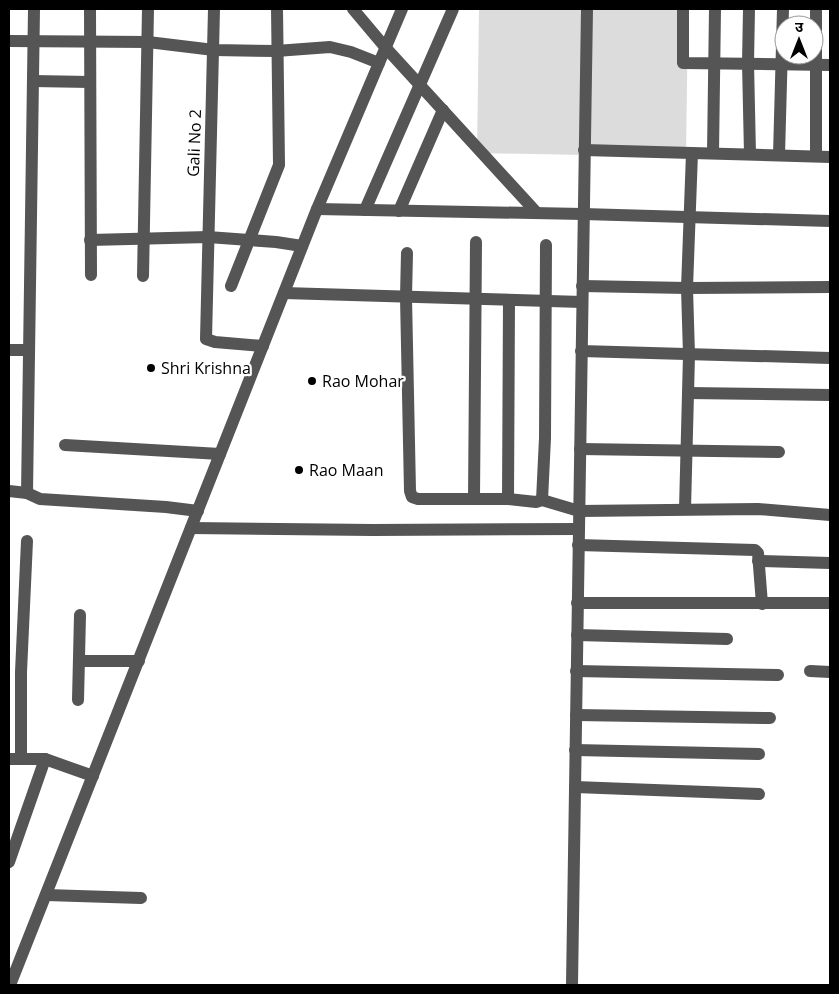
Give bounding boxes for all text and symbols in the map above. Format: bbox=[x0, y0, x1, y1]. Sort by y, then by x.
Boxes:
north arrow bbox=[774, 15, 824, 65]
text: उ bbox=[795, 17, 804, 36]
street label: Gali No 2 bbox=[182, 109, 206, 177]
place label: Shri Krishna bbox=[161, 357, 251, 379]
marker: Shri Krishna bbox=[145, 362, 157, 374]
place label: Rao Mohar bbox=[322, 370, 404, 392]
marker: Rao Mohar bbox=[306, 375, 318, 387]
place label: Rao Maan bbox=[309, 459, 384, 481]
marker: Rao Maan bbox=[293, 464, 305, 476]

